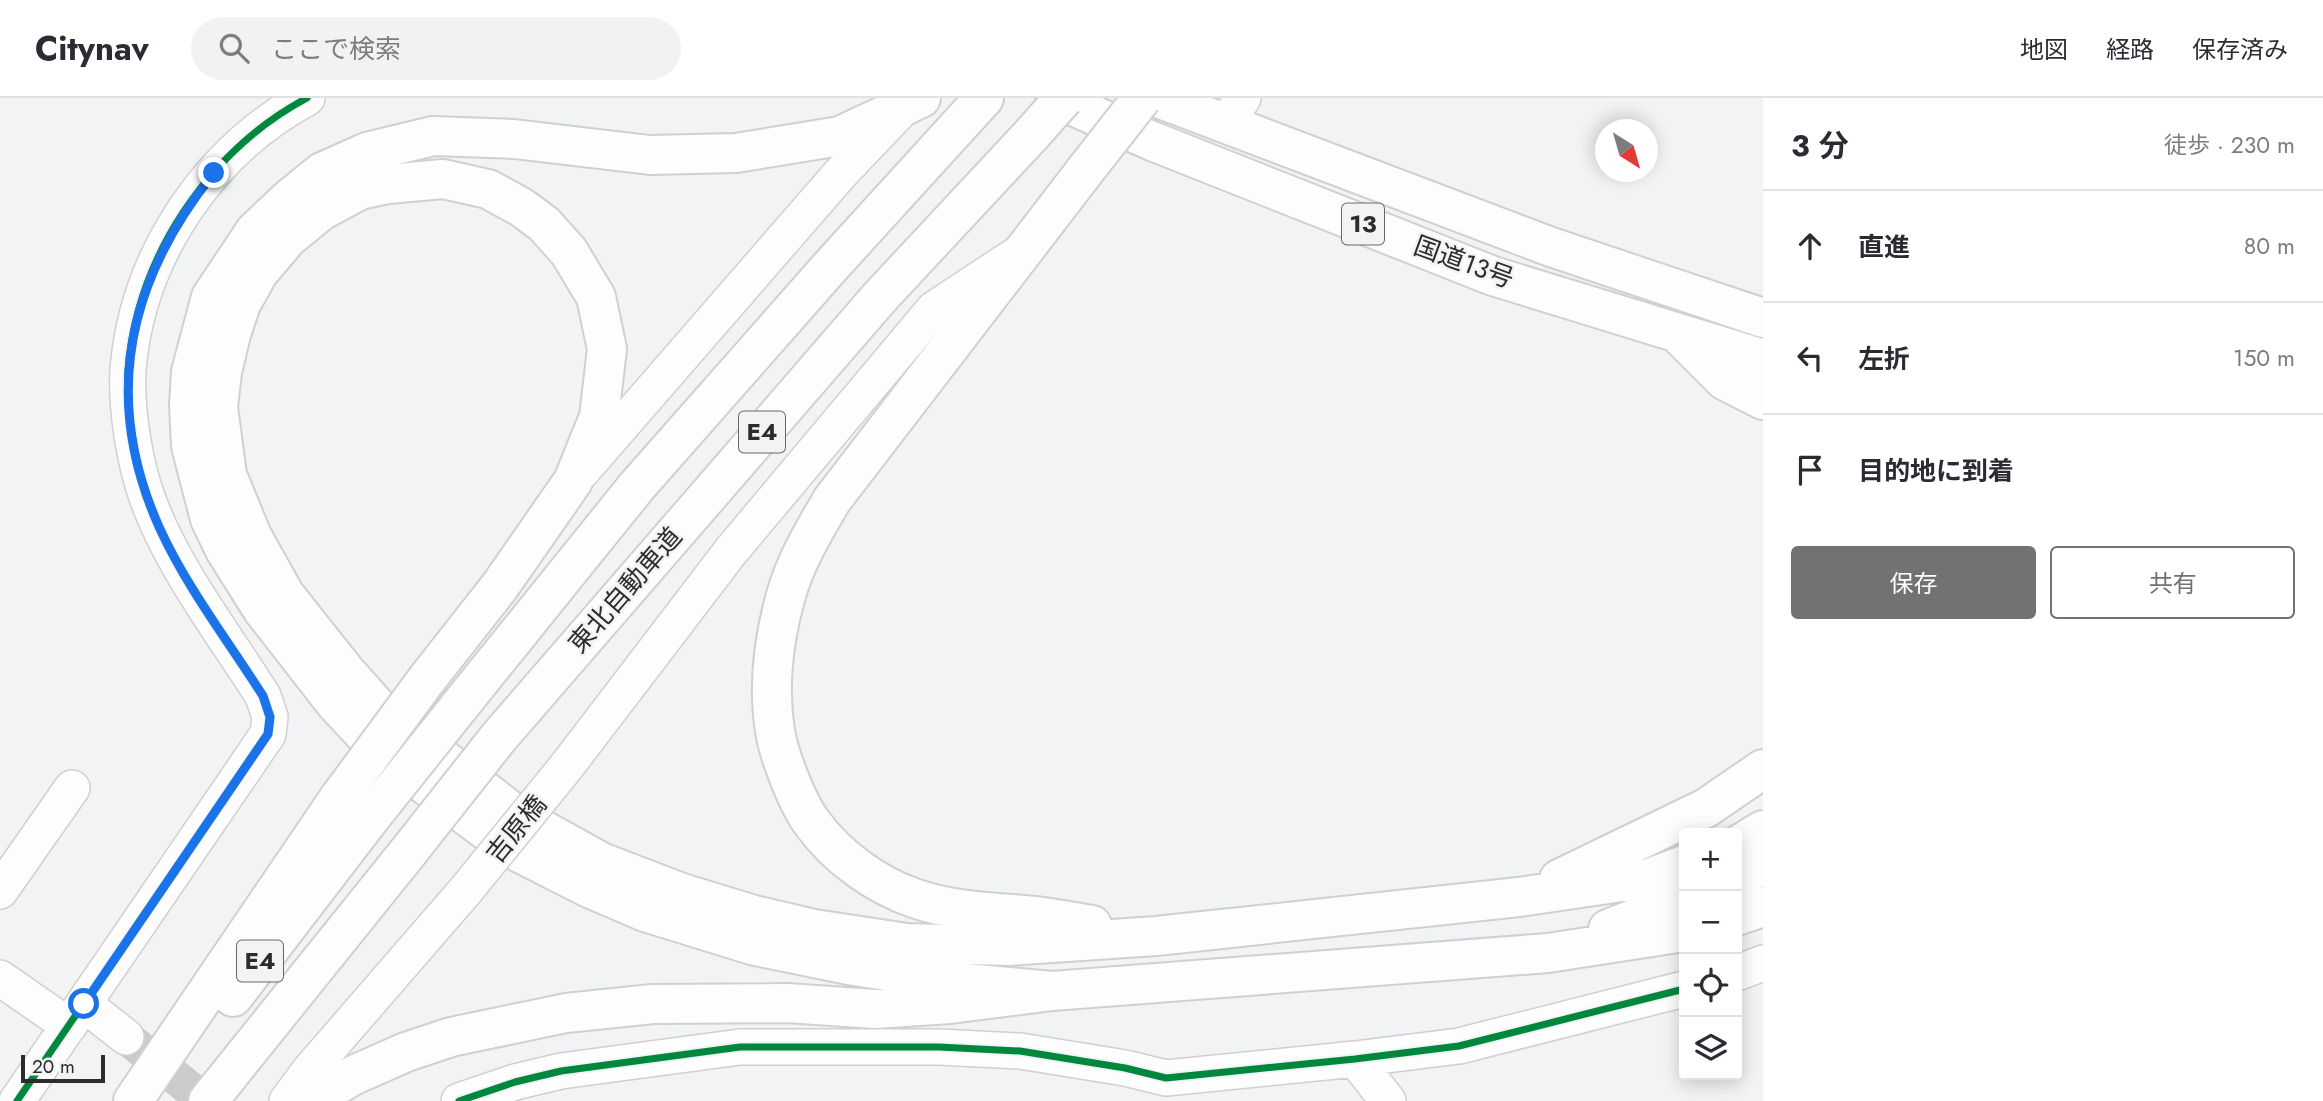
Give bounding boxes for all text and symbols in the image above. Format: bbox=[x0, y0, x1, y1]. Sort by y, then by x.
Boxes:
search box bbox=[191, 17, 681, 80]
text: Citynav bbox=[35, 25, 149, 72]
icon: search bbox=[215, 29, 253, 67]
text: ここで検索 bbox=[271, 30, 401, 68]
text: 地図 bbox=[2020, 32, 2068, 67]
text: 経路 bbox=[2106, 32, 2154, 67]
text: 保存済み bbox=[2192, 32, 2288, 67]
north arrow bbox=[1595, 119, 1658, 182]
text: 3 分 bbox=[1791, 124, 1849, 167]
text: 徒歩 · 230 m bbox=[2164, 128, 2295, 162]
route end bbox=[198, 157, 229, 188]
road number: 13 bbox=[1342, 204, 1384, 244]
street label: 国道13号 bbox=[1409, 226, 1519, 298]
icon: ahead bbox=[1791, 227, 1829, 265]
text: 直進 bbox=[1858, 228, 1910, 266]
text: 80 m bbox=[2244, 229, 2295, 263]
icon: left bbox=[1791, 339, 1829, 377]
text: 左折 bbox=[1858, 340, 1910, 378]
text: 150 m bbox=[2233, 341, 2295, 375]
road number: E4 bbox=[739, 412, 785, 452]
icon: arrive bbox=[1791, 451, 1829, 489]
text: 目的地に到着 bbox=[1858, 452, 2014, 490]
street label: 東北自動車道 bbox=[559, 519, 691, 661]
button: 保存 bbox=[1791, 546, 2036, 619]
button: 共有 bbox=[2050, 546, 2295, 619]
street label: 吉原橋 bbox=[477, 787, 555, 871]
map controls bbox=[1679, 828, 1742, 1080]
button: + bbox=[1679, 828, 1742, 891]
button: − bbox=[1679, 891, 1742, 954]
road number: E4 bbox=[237, 940, 283, 982]
button: locate bbox=[1679, 954, 1742, 1017]
route start bbox=[68, 988, 99, 1019]
button: layers bbox=[1679, 1017, 1742, 1080]
scale bar bbox=[21, 1052, 105, 1084]
text: 20 m bbox=[32, 1053, 75, 1080]

